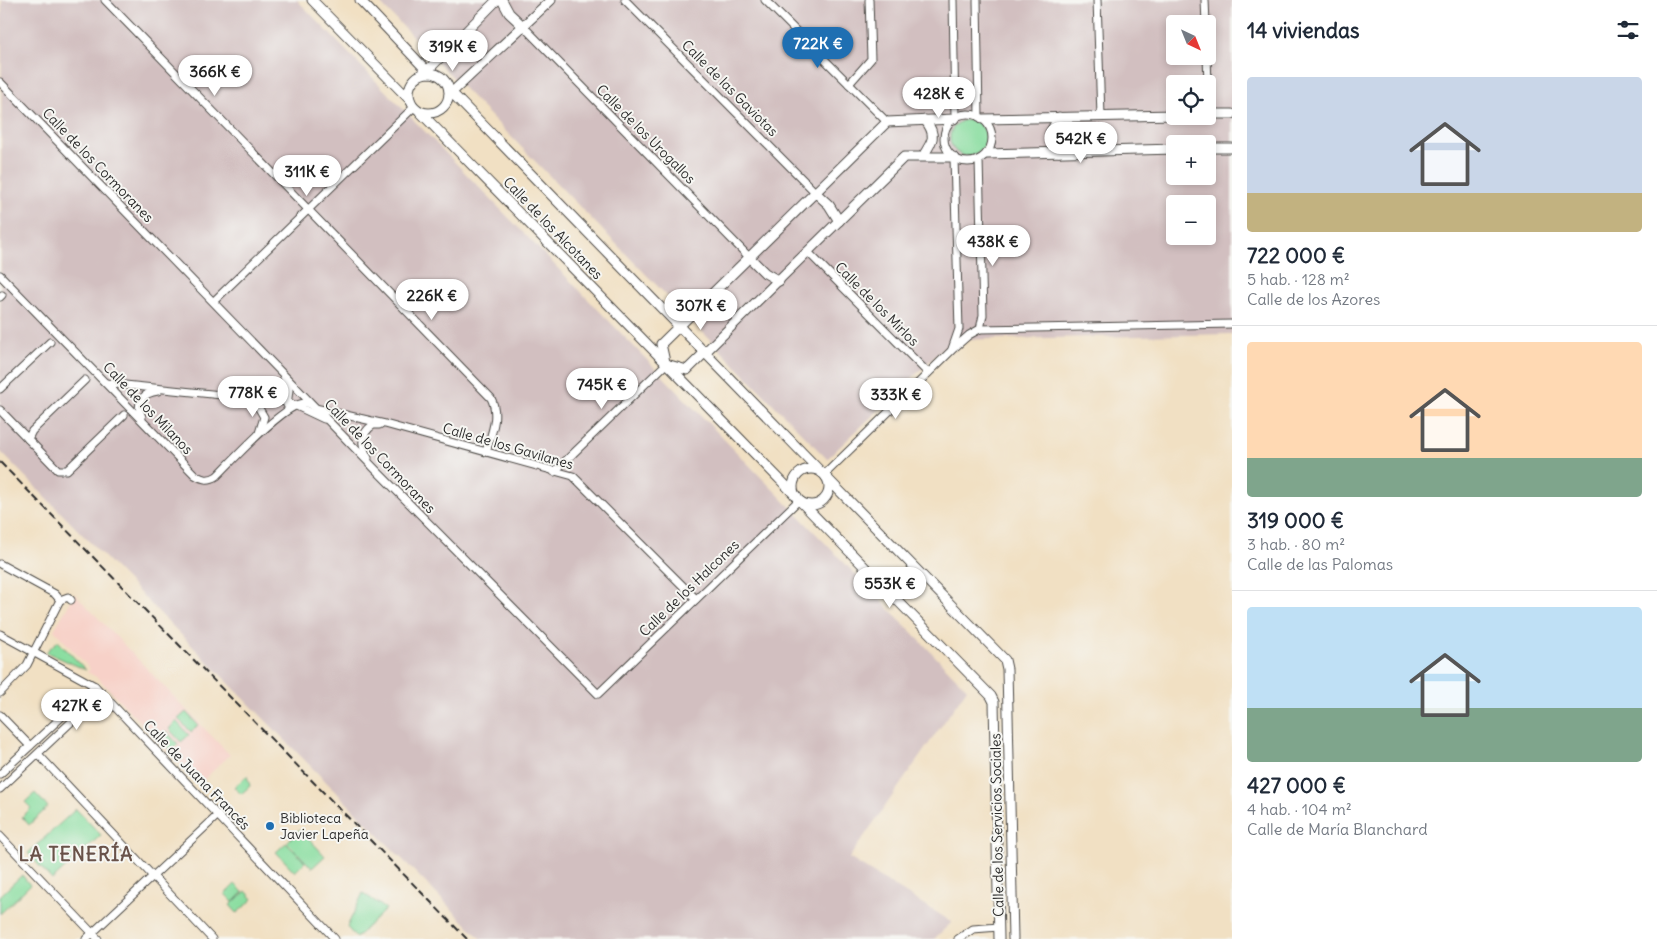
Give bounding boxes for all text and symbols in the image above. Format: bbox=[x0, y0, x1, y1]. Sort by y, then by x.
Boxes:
north arrow bbox=[1166, 15, 1216, 65]
map controls bbox=[1166, 15, 1216, 245]
icon: filters bbox=[1614, 16, 1642, 44]
text: 14 viviendas bbox=[1247, 17, 1360, 44]
pin: 722K € bbox=[777, 27, 859, 69]
pin: 319K € bbox=[412, 30, 494, 72]
text: 722K € bbox=[793, 33, 843, 53]
text: 319K € bbox=[429, 36, 477, 56]
street label: Calle de las Gaviotas bbox=[678, 36, 782, 140]
pin: 366K € bbox=[174, 54, 256, 97]
text: 366K € bbox=[189, 61, 241, 81]
button: locate bbox=[1166, 75, 1216, 125]
pin: 428K € bbox=[898, 76, 980, 119]
street label: Calle de los Urogallos bbox=[593, 81, 699, 187]
text: 428K € bbox=[913, 83, 965, 103]
street label: Calle de los Cormoranes bbox=[39, 104, 157, 226]
icon: home bbox=[1400, 109, 1490, 199]
pin: 542K € bbox=[1040, 121, 1122, 164]
text: 542K € bbox=[1055, 128, 1107, 148]
button: + bbox=[1166, 135, 1216, 185]
pin: 311K € bbox=[266, 154, 348, 197]
text: 311K € bbox=[284, 161, 330, 181]
street label: Calle de los Alcotanes bbox=[499, 173, 607, 283]
button: − bbox=[1166, 195, 1216, 245]
pin: 438K € bbox=[952, 224, 1034, 267]
text: 438K € bbox=[967, 231, 1019, 251]
text: 722 000 € bbox=[1247, 242, 1345, 269]
street label: Calle de los Mirlos bbox=[831, 258, 923, 350]
text: 5 hab. · 128 m² bbox=[1247, 269, 1350, 289]
pin: 226K € bbox=[391, 278, 473, 321]
text: 226K € bbox=[407, 285, 457, 305]
pin: 307K € bbox=[660, 288, 742, 331]
text: Calle de los Azores bbox=[1247, 289, 1380, 309]
text: 307K € bbox=[675, 295, 727, 315]
street label: Calle de los Milanos bbox=[99, 358, 197, 458]
pin: 745K € bbox=[561, 368, 643, 410]
text: 745K € bbox=[577, 374, 627, 394]
icon: home bbox=[1400, 375, 1490, 465]
pin: 778K € bbox=[212, 376, 294, 418]
pin: 333K € bbox=[855, 378, 937, 420]
text: 778K € bbox=[229, 382, 277, 402]
text: 333K € bbox=[870, 384, 922, 404]
street label: Calle de los Cormoranes bbox=[321, 395, 439, 517]
street label: Calle de los Gavilanes bbox=[441, 419, 575, 473]
text: 319 000 € bbox=[1247, 507, 1344, 534]
text: 3 hab. · 80 m² bbox=[1247, 534, 1345, 554]
street label: Calle de los Halcones bbox=[635, 536, 743, 640]
text: Calle de las Palomas bbox=[1247, 554, 1393, 574]
pin: 553K € bbox=[849, 566, 931, 609]
text: 553K € bbox=[864, 573, 916, 593]
icon: home bbox=[1400, 640, 1490, 730]
pin: 427K € bbox=[36, 688, 118, 731]
text: 427K € bbox=[52, 695, 102, 715]
street label: Calle de Juana Francés bbox=[140, 716, 254, 834]
street label: Calle de los Servicios Sociales bbox=[986, 733, 1008, 917]
text: 427 000 € bbox=[1247, 772, 1346, 799]
text: 4 hab. · 104 m² bbox=[1247, 799, 1352, 819]
place label: Biblioteca Javier Lapeña bbox=[280, 809, 369, 843]
text: Calle de María Blanchard bbox=[1247, 819, 1428, 839]
marker: Biblioteca Javier Lapeña bbox=[264, 820, 276, 832]
district label: LA TENERÍA bbox=[18, 841, 134, 866]

